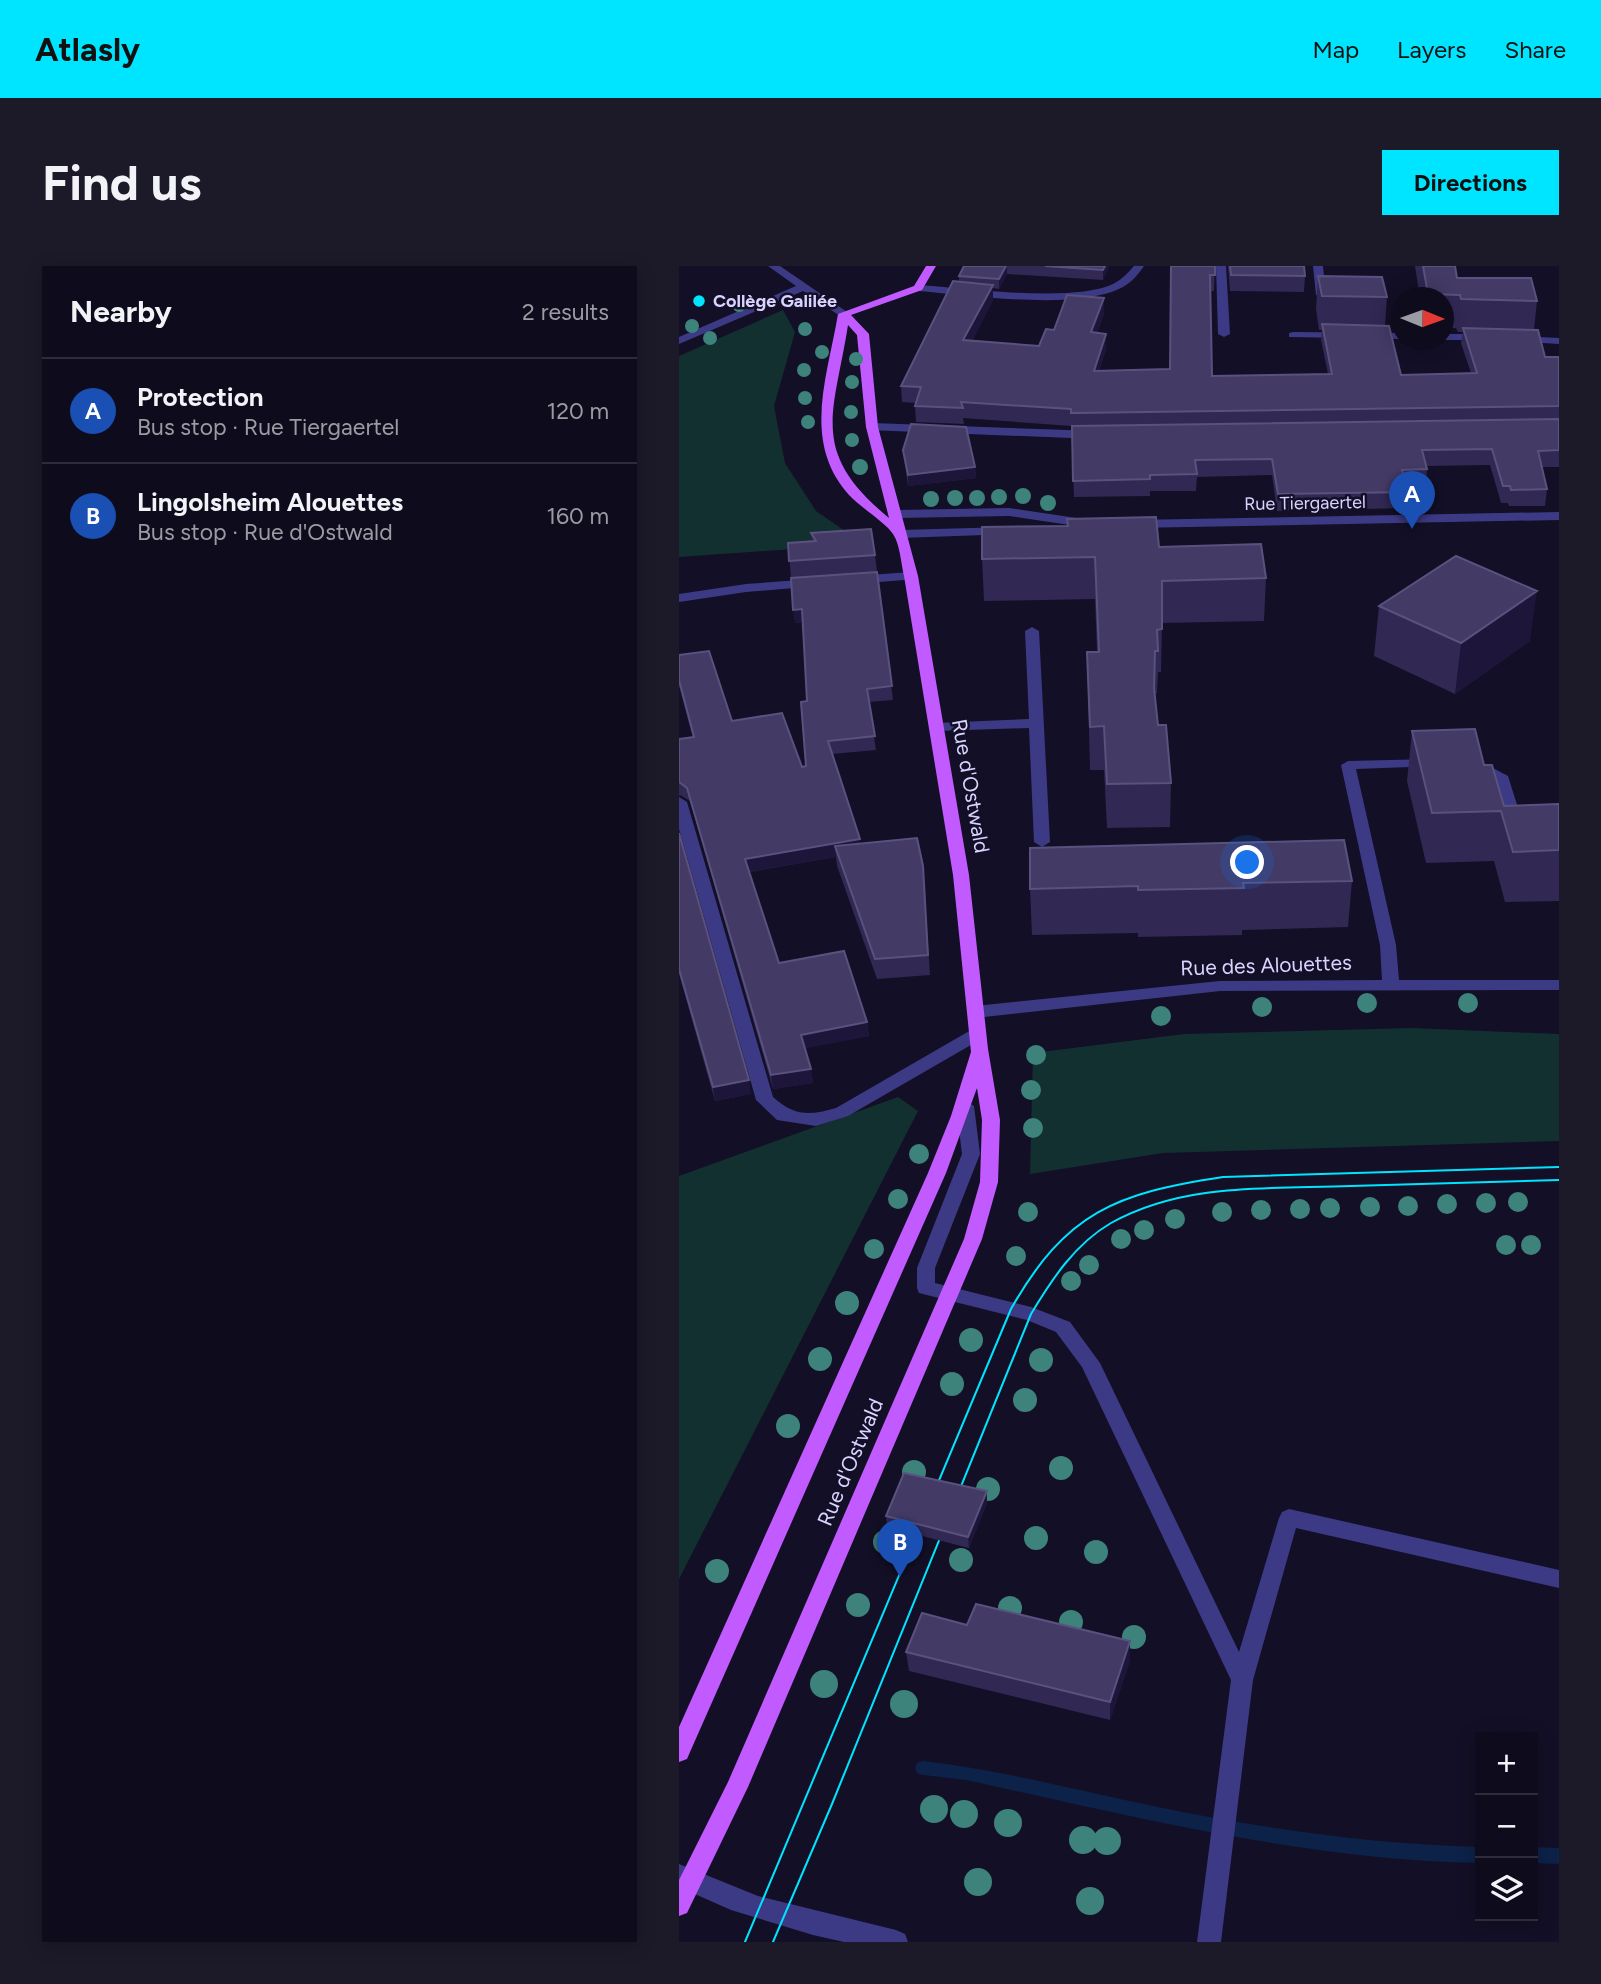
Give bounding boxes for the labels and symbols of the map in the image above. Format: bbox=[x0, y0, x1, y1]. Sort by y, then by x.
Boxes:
north arrow bbox=[1391, 287, 1454, 350]
place label: Collège Galilée bbox=[713, 290, 837, 312]
marker: Collège Galilée bbox=[691, 293, 707, 309]
pin: A bbox=[1389, 471, 1435, 529]
street label: Rue Tiergaertel bbox=[1244, 491, 1366, 515]
street label: Rue d'Ostwald bbox=[947, 717, 995, 855]
your location bbox=[1230, 845, 1264, 879]
street label: Rue des Alouettes bbox=[1180, 950, 1352, 980]
street label: Rue d'Ostwald bbox=[812, 1395, 888, 1529]
pin: B bbox=[877, 1519, 923, 1577]

